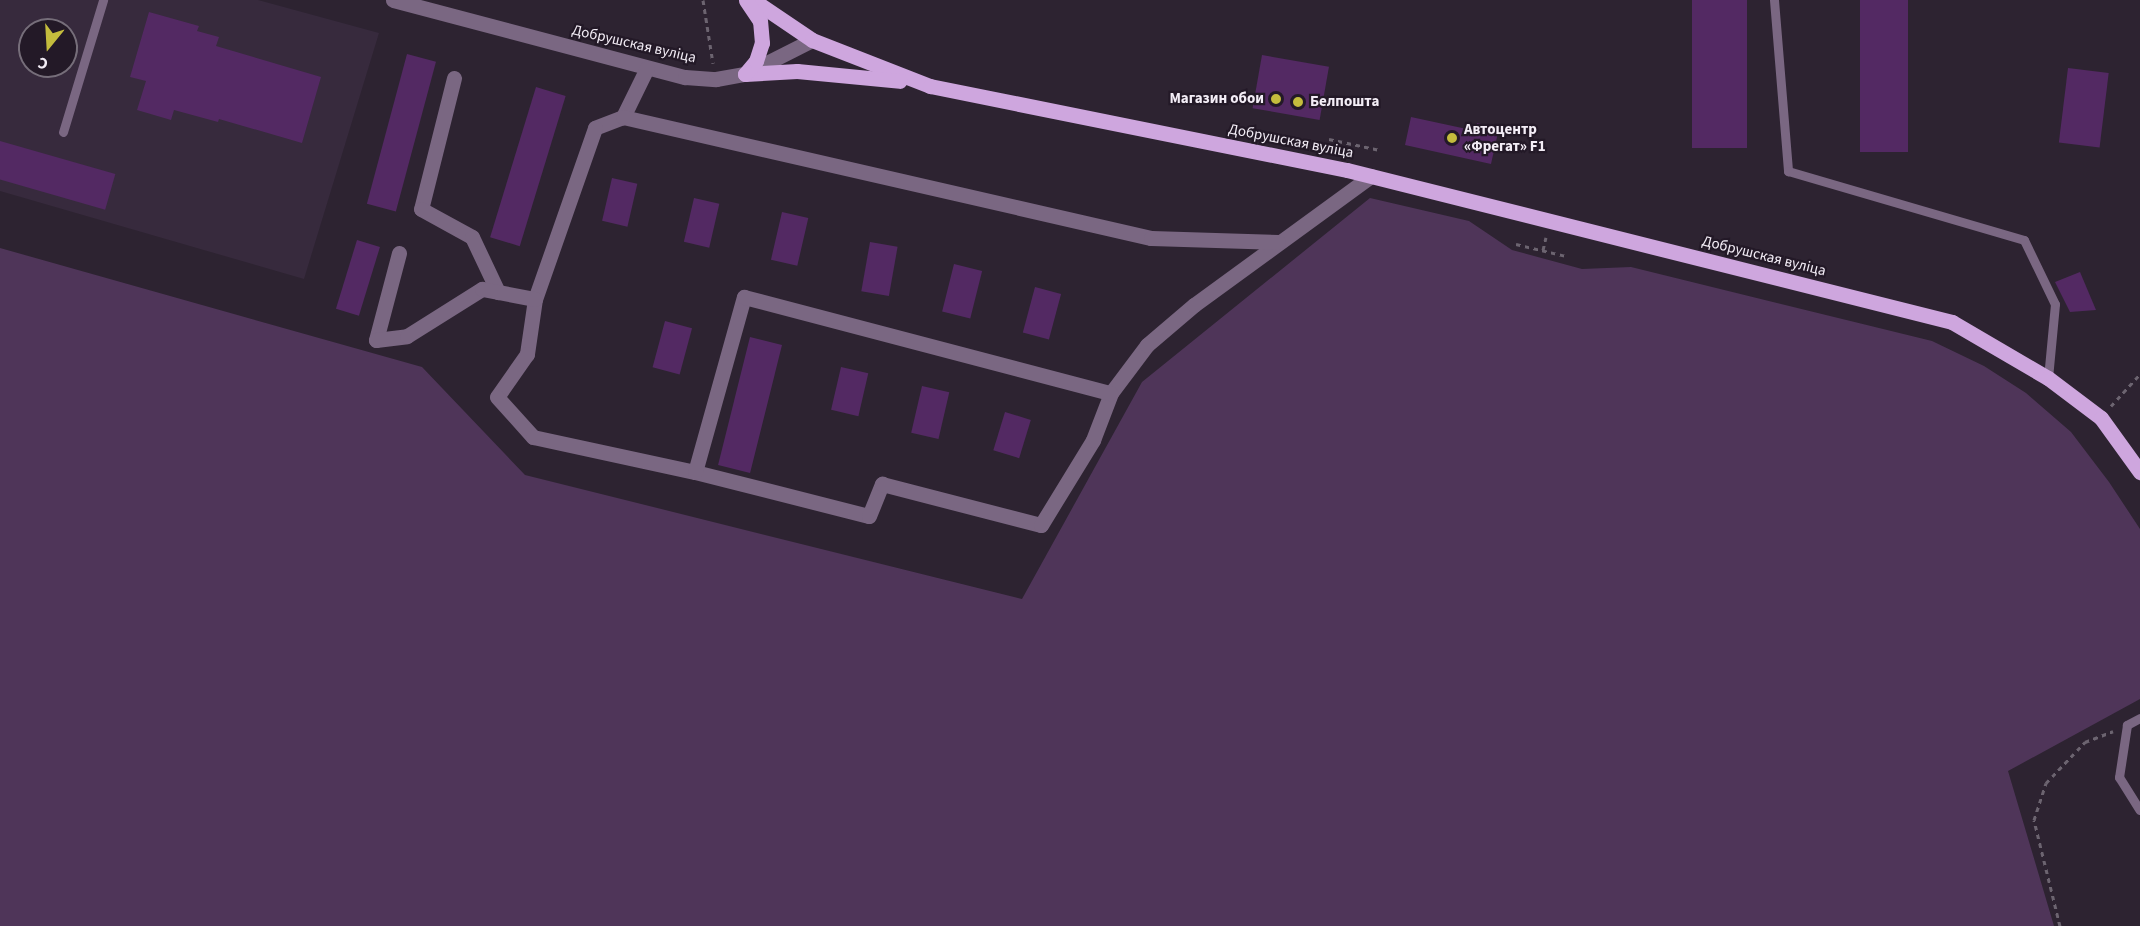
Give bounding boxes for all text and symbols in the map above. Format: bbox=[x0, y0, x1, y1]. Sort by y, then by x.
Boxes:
north arrow bbox=[18, 18, 78, 78]
street label: Добрушская вуліца bbox=[570, 21, 698, 67]
text: С bbox=[35, 51, 51, 75]
place label: Магазин обои bbox=[1169, 90, 1264, 108]
marker: Магазин обои bbox=[1269, 92, 1283, 106]
place label: Белпошта bbox=[1310, 93, 1379, 111]
marker: Белпошта bbox=[1291, 95, 1305, 109]
street label: Добрушская вуліца bbox=[1227, 120, 1355, 162]
place label: Автоцентр «Фрегат» F1 bbox=[1464, 120, 1546, 155]
marker: Автоцентр «Фрегат» F1 bbox=[1445, 131, 1459, 145]
street label: Добрушская вуліца bbox=[1700, 232, 1828, 280]

